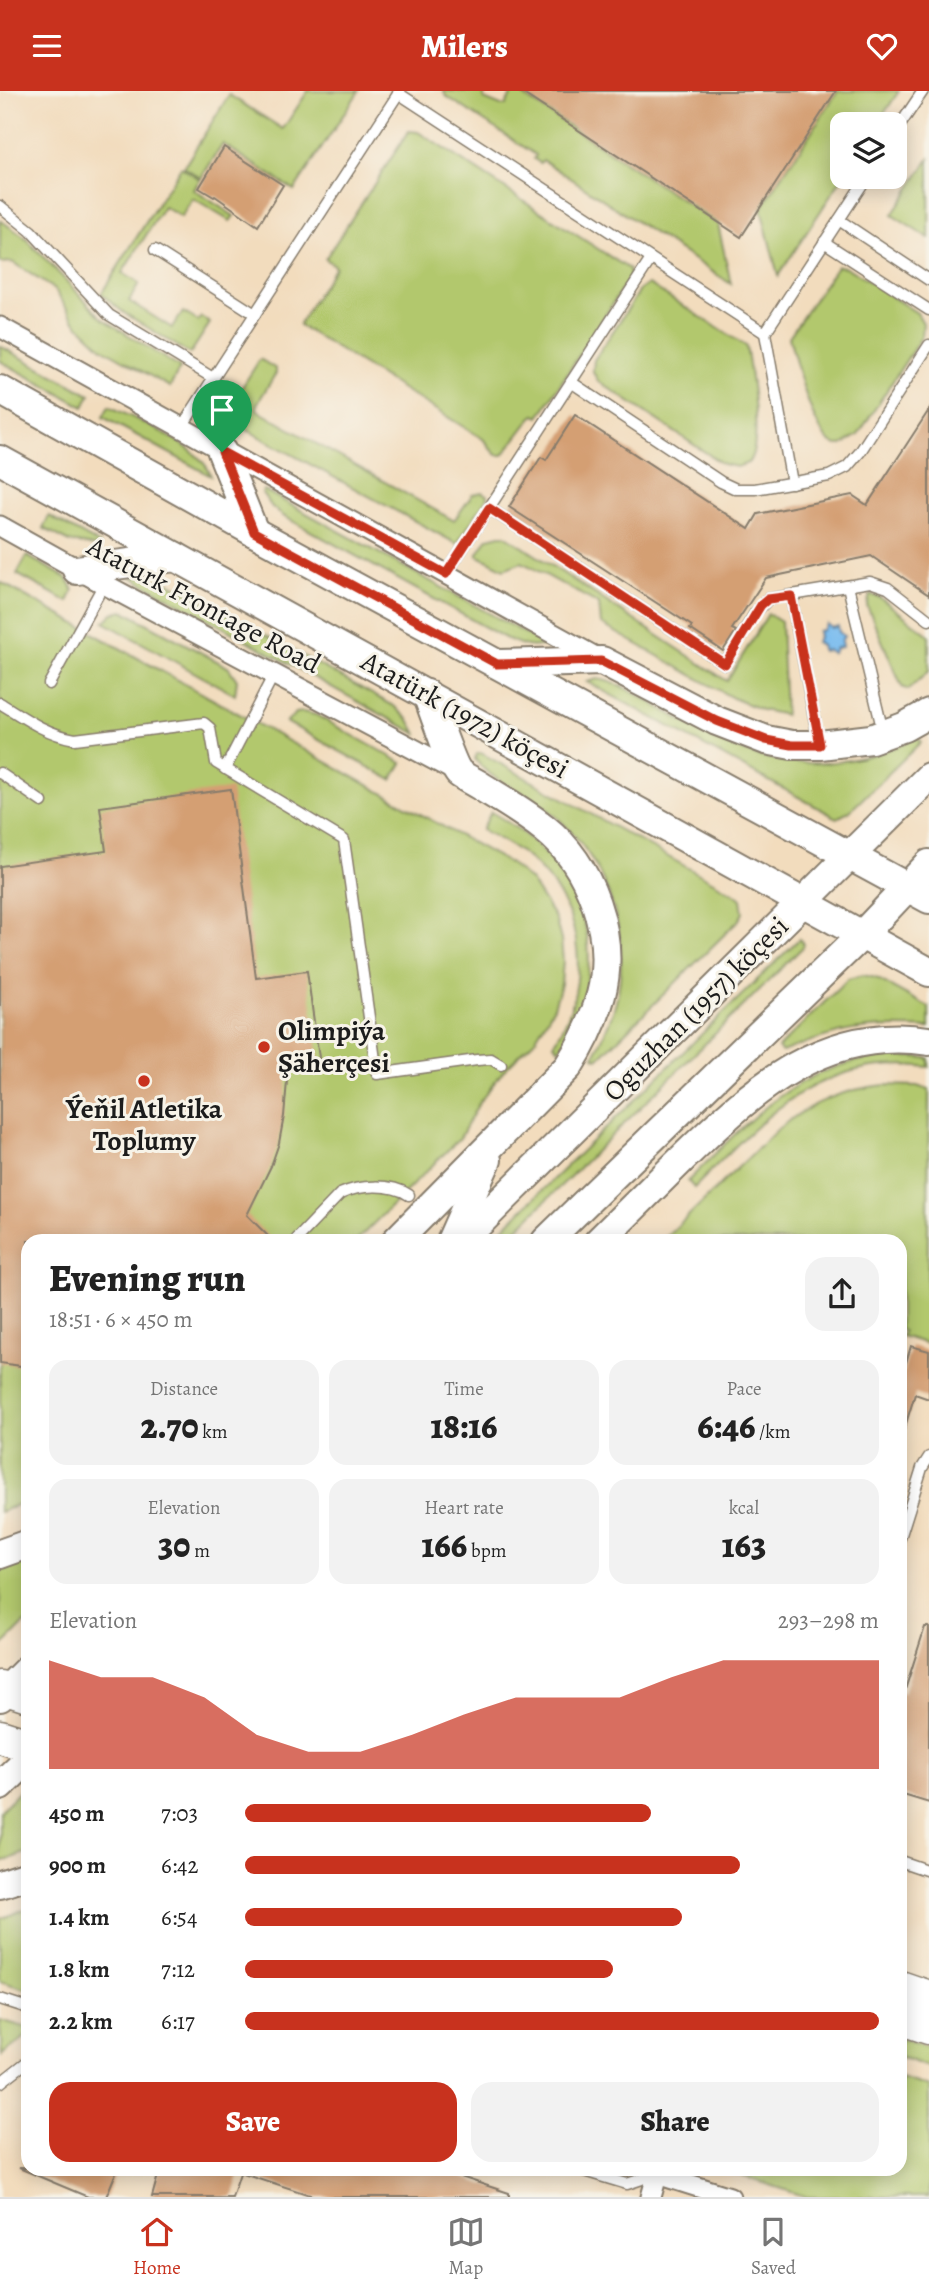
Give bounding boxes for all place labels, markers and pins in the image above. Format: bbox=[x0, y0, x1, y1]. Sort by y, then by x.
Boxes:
pin bbox=[192, 380, 252, 452]
place label: Olimpiýa Şäherçesi bbox=[278, 1012, 390, 1082]
marker: Olimpiýa Şäherçesi bbox=[256, 1039, 272, 1055]
marker: Ýeňil Atletika Toplumy bbox=[136, 1073, 152, 1089]
place label: Ýeňil Atletika Toplumy bbox=[65, 1090, 223, 1160]

